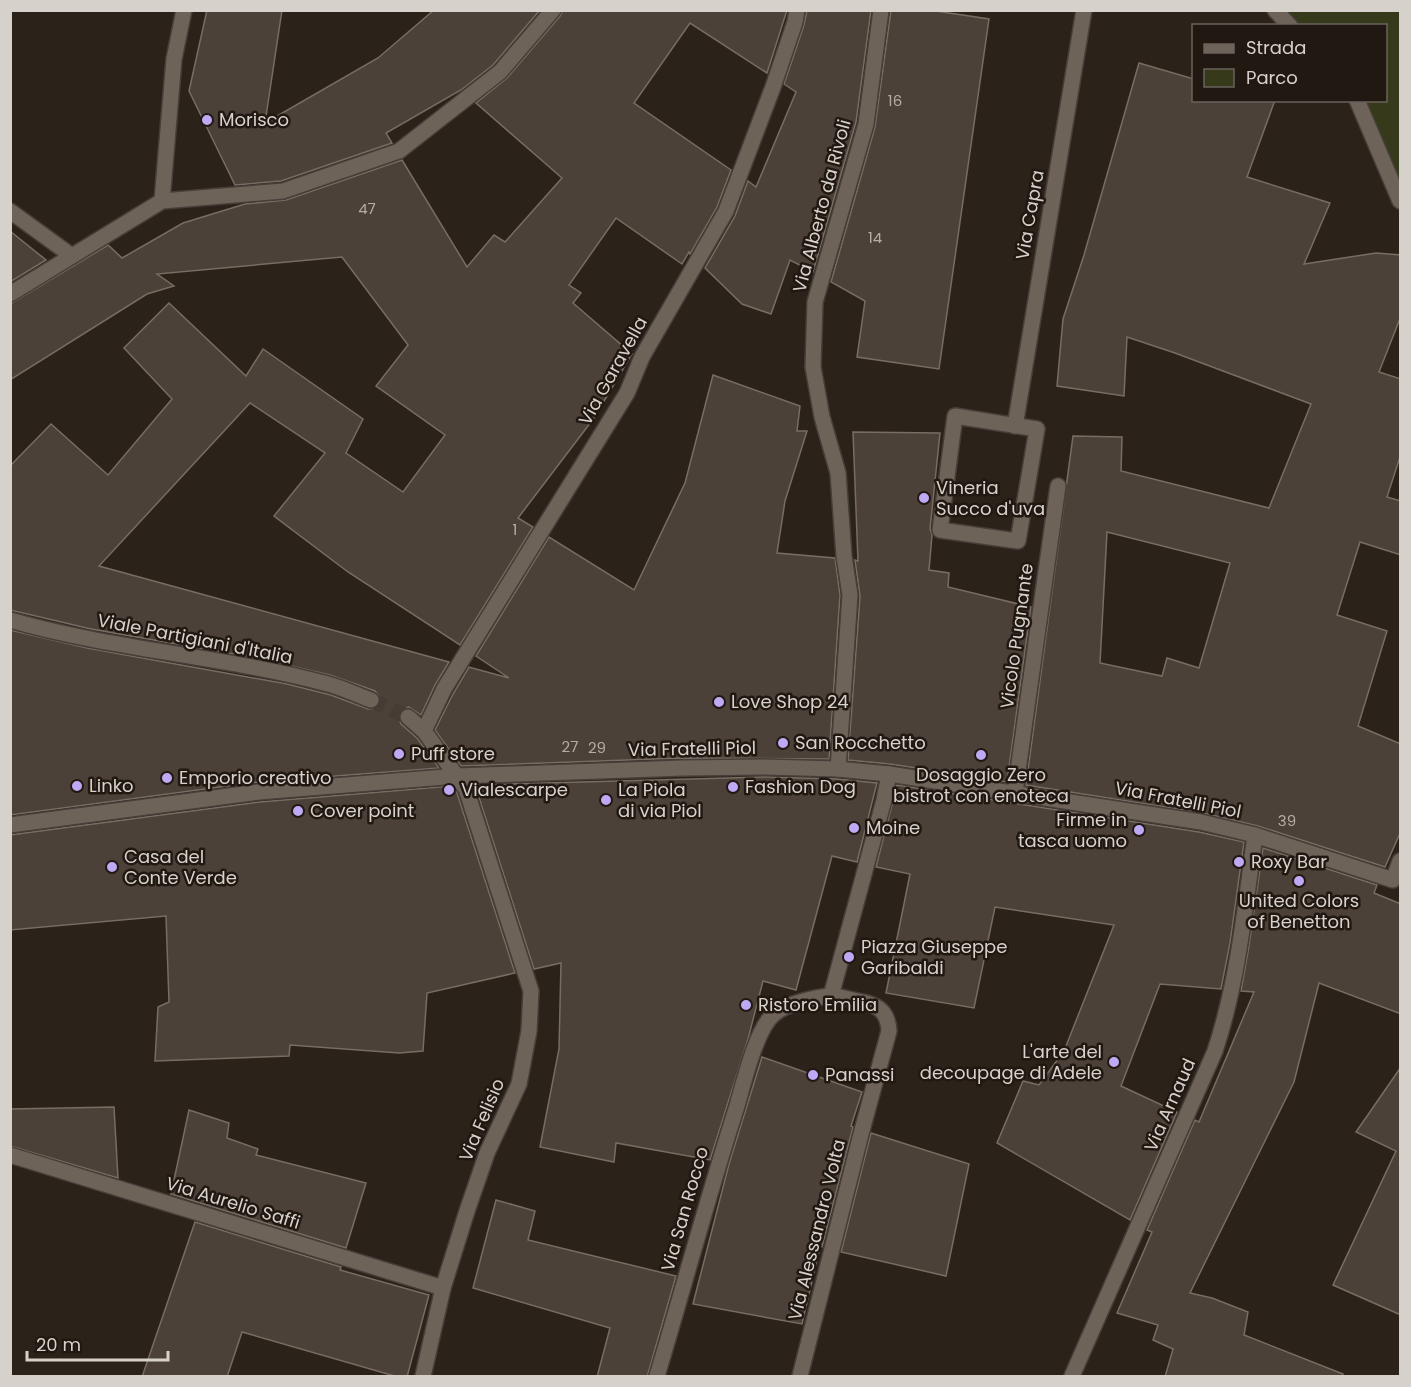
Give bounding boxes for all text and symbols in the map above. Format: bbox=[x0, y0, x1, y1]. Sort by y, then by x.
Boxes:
legend bbox=[1192, 24, 1387, 102]
text: Strada bbox=[1246, 35, 1306, 60]
text: Parco bbox=[1246, 65, 1298, 90]
house number: 16 bbox=[888, 90, 902, 111]
place label: Morisco bbox=[219, 107, 289, 132]
marker: Morisco bbox=[200, 113, 214, 127]
street label: Via Alberto da Rivoli bbox=[786, 117, 857, 295]
street label: Via Capra bbox=[1009, 168, 1050, 262]
house number: 47 bbox=[358, 198, 376, 219]
house number: 14 bbox=[868, 227, 882, 248]
street label: Via Garavella bbox=[572, 312, 653, 430]
place label: Vineria Succo d'uva bbox=[936, 475, 1045, 521]
marker: Vineria Succo d'uva bbox=[917, 491, 931, 505]
house number: 1 bbox=[513, 519, 517, 540]
street label: Vicolo Pugnante bbox=[994, 561, 1039, 710]
street label: Viale Partigiani d'Italia bbox=[95, 607, 295, 670]
place label: Love Shop 24 bbox=[731, 689, 849, 714]
marker: Love Shop 24 bbox=[712, 695, 726, 709]
place label: San Rocchetto bbox=[795, 730, 926, 755]
street label: Via Fratelli Piol bbox=[628, 735, 756, 762]
house number: 27 bbox=[562, 736, 578, 757]
marker: San Rocchetto bbox=[776, 736, 790, 750]
house number: 29 bbox=[588, 737, 606, 758]
place label: Puff store bbox=[411, 741, 495, 766]
marker: Puff store bbox=[392, 747, 406, 761]
marker: Dosaggio Zero bistrot con enoteca bbox=[974, 748, 988, 762]
place label: Dosaggio Zero bistrot con enoteca bbox=[893, 762, 1069, 808]
place label: Emporio creativo bbox=[179, 765, 332, 790]
marker: Emporio creativo bbox=[160, 771, 174, 785]
place label: Linko bbox=[89, 773, 134, 798]
place label: Fashion Dog bbox=[745, 774, 856, 799]
street label: Via Fratelli Piol bbox=[1113, 775, 1243, 824]
place label: Vialescarpe bbox=[461, 777, 568, 802]
place label: La Piola di via Piol bbox=[618, 777, 702, 823]
marker: Linko bbox=[70, 779, 84, 793]
marker: Fashion Dog bbox=[726, 780, 740, 794]
marker: Vialescarpe bbox=[442, 783, 456, 797]
marker: La Piola di via Piol bbox=[599, 793, 613, 807]
place label: Cover point bbox=[310, 798, 414, 823]
marker: Cover point bbox=[291, 804, 305, 818]
place label: Firme in tasca uomo bbox=[1018, 807, 1127, 853]
house number: 39 bbox=[1278, 810, 1296, 831]
place label: Moine bbox=[866, 815, 920, 840]
marker: Moine bbox=[847, 821, 861, 835]
marker: Firme in tasca uomo bbox=[1132, 823, 1146, 837]
place label: Casa del Conte Verde bbox=[124, 844, 237, 890]
place label: Roxy Bar bbox=[1251, 849, 1327, 874]
marker: Roxy Bar bbox=[1232, 855, 1246, 869]
marker: Casa del Conte Verde bbox=[105, 860, 119, 874]
marker: United Colors of Benetton bbox=[1292, 874, 1306, 888]
place label: United Colors of Benetton bbox=[1239, 888, 1359, 934]
place label: Piazza Giuseppe Garibaldi bbox=[861, 934, 1007, 980]
marker: Piazza Giuseppe Garibaldi bbox=[842, 950, 856, 964]
place label: Ristoro Emilia bbox=[758, 992, 877, 1017]
marker: Ristoro Emilia bbox=[739, 998, 753, 1012]
place label: L'arte del decoupage di Adele bbox=[920, 1039, 1102, 1085]
street label: Via Arnaud bbox=[1138, 1054, 1201, 1155]
marker: L'arte del decoupage di Adele bbox=[1107, 1055, 1121, 1069]
place label: Panassi bbox=[825, 1062, 895, 1087]
marker: Panassi bbox=[806, 1068, 820, 1082]
street label: Via Felisio bbox=[453, 1074, 510, 1165]
street label: Via Alessandro Volta bbox=[782, 1137, 851, 1323]
street label: Via San Rocco bbox=[655, 1144, 714, 1274]
street label: Via Aurelio Saffi bbox=[163, 1170, 303, 1235]
scale bar bbox=[27, 1324, 168, 1362]
text: 20 m bbox=[36, 1332, 81, 1357]

